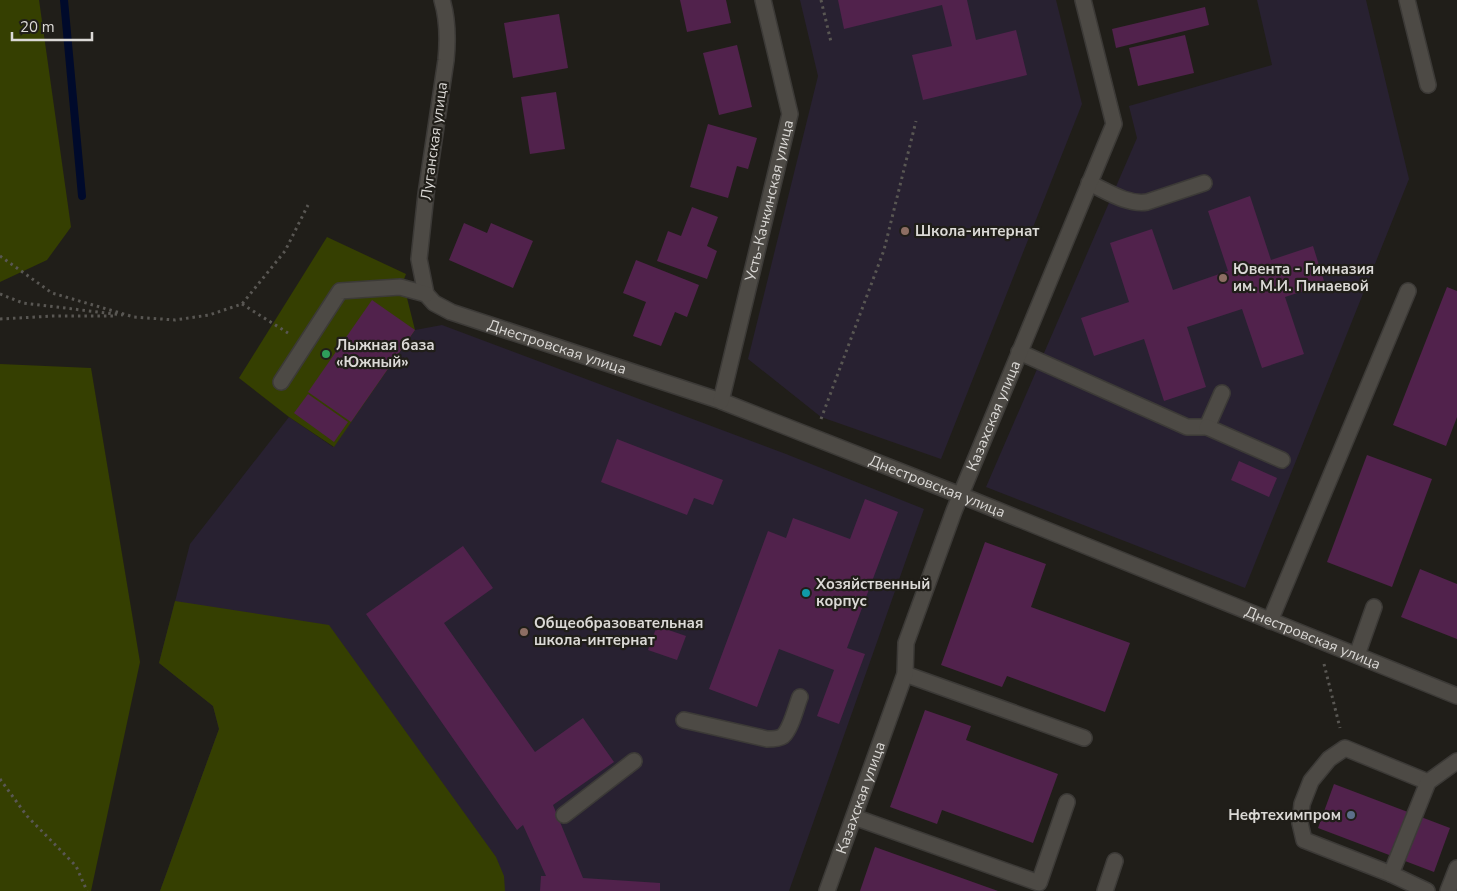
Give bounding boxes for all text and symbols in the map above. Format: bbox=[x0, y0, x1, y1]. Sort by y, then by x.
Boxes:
scale bar bbox=[12, 10, 92, 42]
text: 20 m bbox=[20, 17, 55, 37]
street label: Луганская улица bbox=[416, 81, 452, 201]
street label: Усть-Качкинская улица bbox=[740, 118, 798, 284]
place label: Школа-интернат bbox=[915, 221, 1039, 241]
marker: Школа-интернат bbox=[899, 225, 911, 237]
place label: Ювента - Гимназия им. М.И. Пинаевой bbox=[1233, 259, 1374, 296]
marker: Ювента - Гимназия им. М.И. Пинаевой bbox=[1217, 272, 1229, 284]
street label: Днестровская улица bbox=[485, 315, 629, 379]
place label: Лыжная база «Южный» bbox=[336, 335, 435, 372]
marker: Лыжная база «Южный» bbox=[320, 348, 332, 360]
street label: Казахская улица bbox=[962, 357, 1025, 474]
street label: Днестровская улица bbox=[866, 450, 1008, 522]
place label: Хозяйственный корпус bbox=[815, 574, 930, 611]
marker: Хозяйственный корпус bbox=[800, 587, 812, 599]
street label: Днестровская улица bbox=[1242, 601, 1384, 674]
place label: Общеобразовательная школа-интернат bbox=[534, 613, 703, 650]
marker: Общеобразовательная школа-интернат bbox=[518, 626, 530, 638]
street label: Казахская улица bbox=[831, 739, 890, 857]
place label: Нефтехимпром bbox=[1228, 805, 1341, 825]
marker: Нефтехимпром bbox=[1345, 809, 1357, 821]

